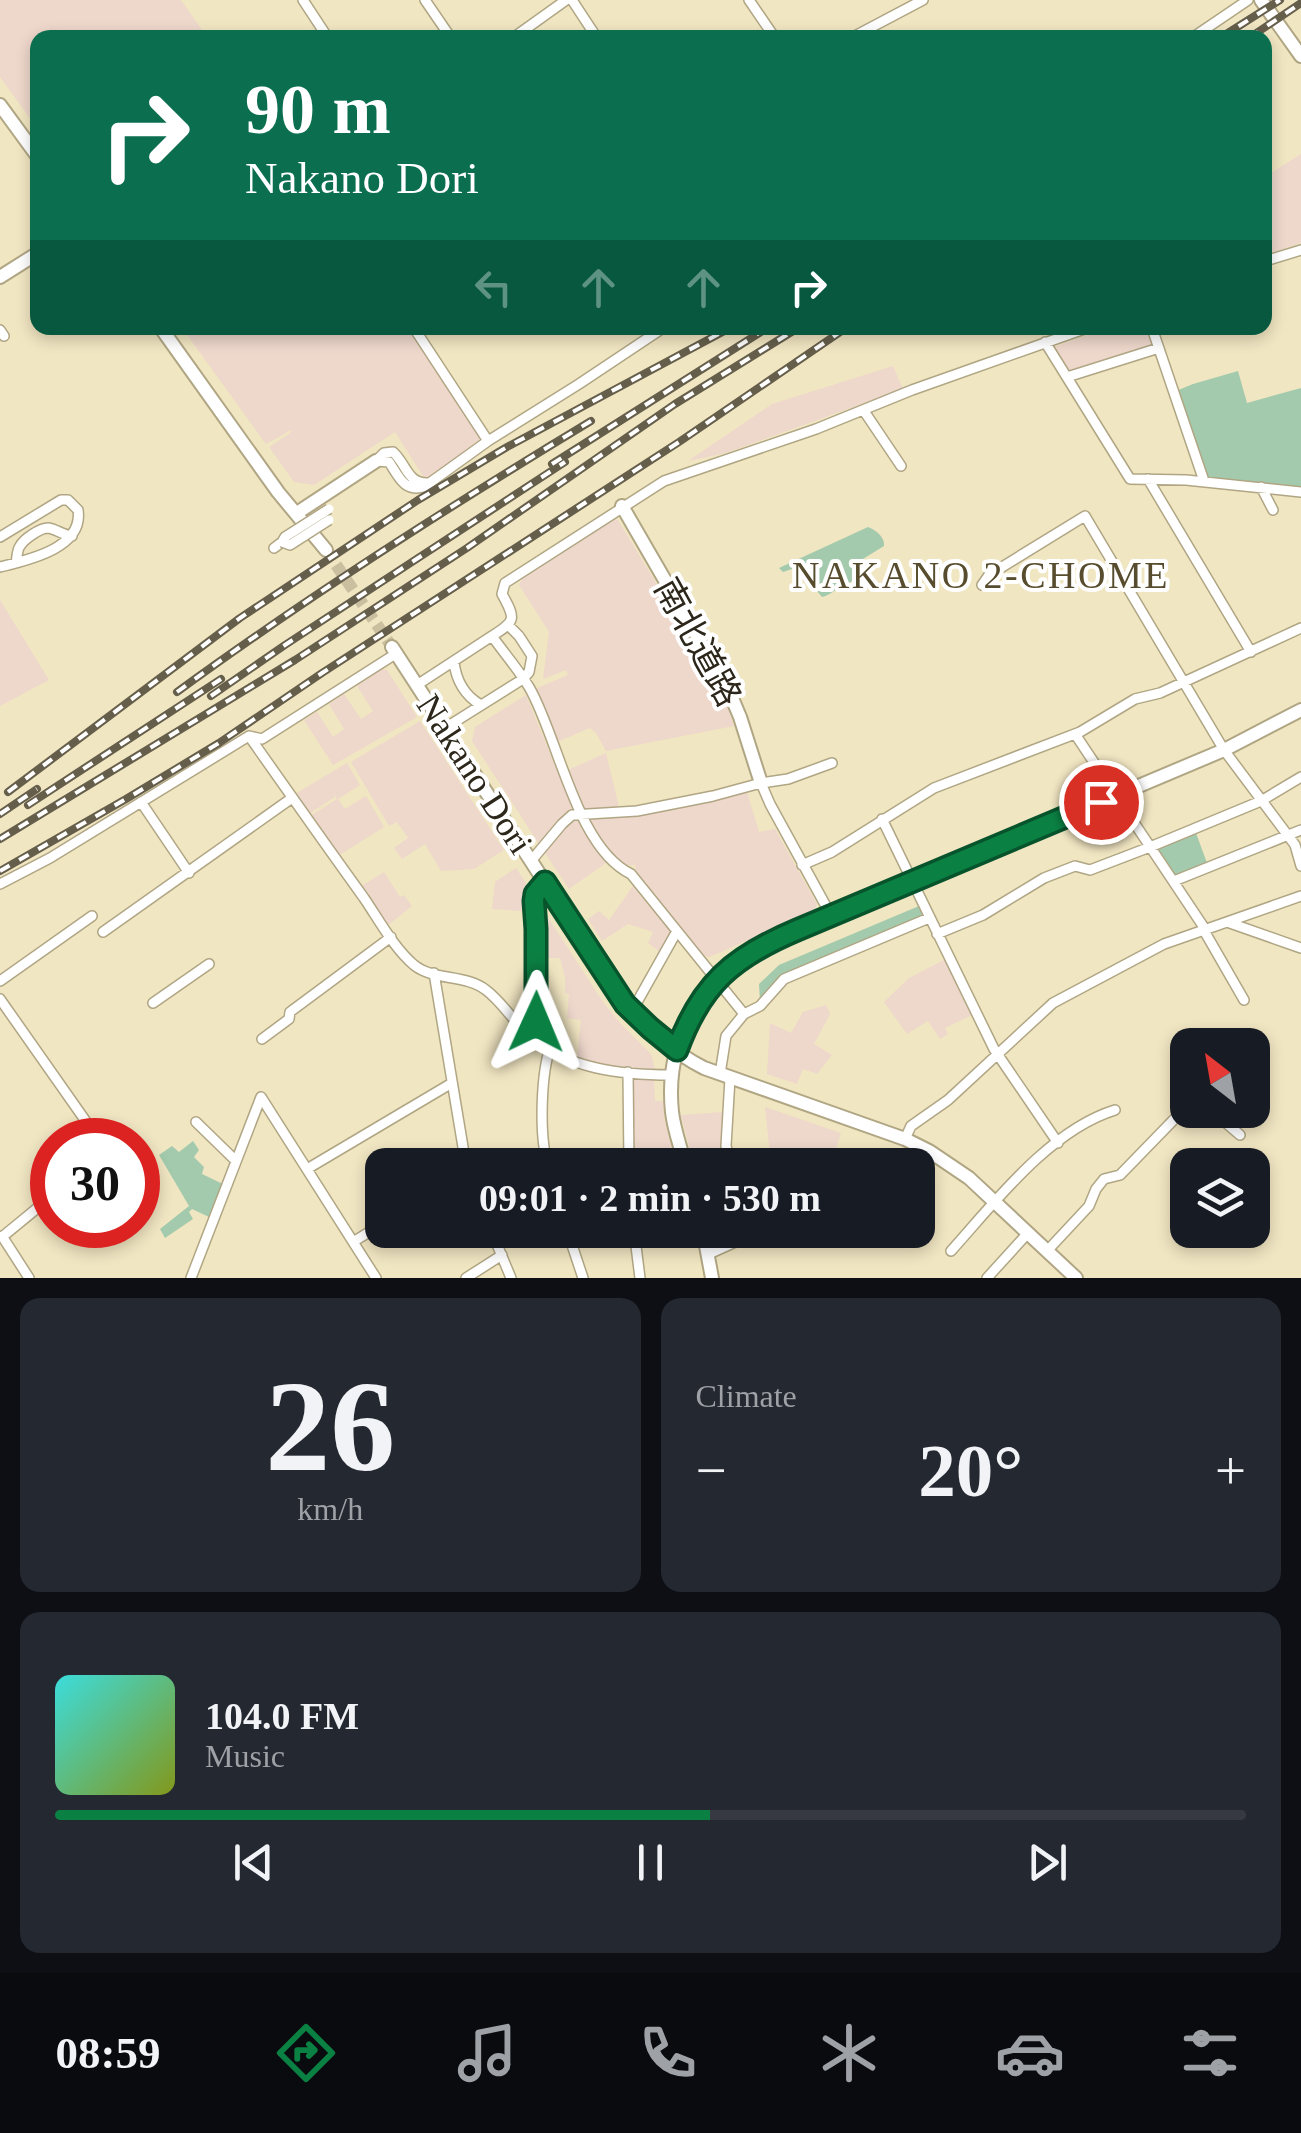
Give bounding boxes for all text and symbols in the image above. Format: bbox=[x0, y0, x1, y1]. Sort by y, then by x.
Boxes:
icon: right bbox=[80, 70, 210, 200]
text: 90 m bbox=[245, 71, 391, 148]
text: Nakano Dori bbox=[245, 153, 479, 203]
icon: left bbox=[466, 260, 521, 315]
icon: ahead bbox=[571, 260, 626, 315]
icon: ahead bbox=[676, 260, 731, 315]
icon: right bbox=[781, 260, 836, 315]
district label: NAKANO 2-CHOME bbox=[792, 554, 1170, 596]
street label: 南北道路 bbox=[647, 572, 749, 713]
street label: Nakano Dori bbox=[409, 687, 541, 861]
pin bbox=[1059, 760, 1144, 845]
icon: arrive bbox=[1074, 775, 1129, 830]
position arrow bbox=[484, 970, 588, 1074]
north arrow bbox=[1170, 1028, 1270, 1128]
map controls bbox=[1170, 1028, 1270, 1248]
speed limit sign: 30 bbox=[30, 1118, 160, 1248]
button: layers bbox=[1170, 1148, 1270, 1248]
text: 09:01 · 2 min · 530 m bbox=[479, 1177, 821, 1219]
text: 26 bbox=[265, 1354, 395, 1498]
text: Climate bbox=[696, 1378, 797, 1414]
text: 20° bbox=[918, 1429, 1023, 1512]
text: − bbox=[696, 1440, 727, 1501]
text: + bbox=[1215, 1440, 1246, 1501]
text: km/h bbox=[297, 1491, 363, 1527]
text: 104.0 FM bbox=[205, 1695, 359, 1737]
text: Music bbox=[205, 1738, 285, 1774]
icon: previous bbox=[226, 1835, 281, 1890]
icon: pause bbox=[623, 1835, 678, 1890]
icon: next bbox=[1020, 1835, 1075, 1890]
icon: directions bbox=[271, 2018, 341, 2088]
icon: music bbox=[452, 2018, 522, 2088]
icon: phone bbox=[633, 2018, 703, 2088]
icon: climate bbox=[814, 2018, 884, 2088]
icon: car bbox=[995, 2018, 1065, 2088]
icon: filters bbox=[1175, 2018, 1245, 2088]
text: 08:59 bbox=[55, 2028, 160, 2078]

